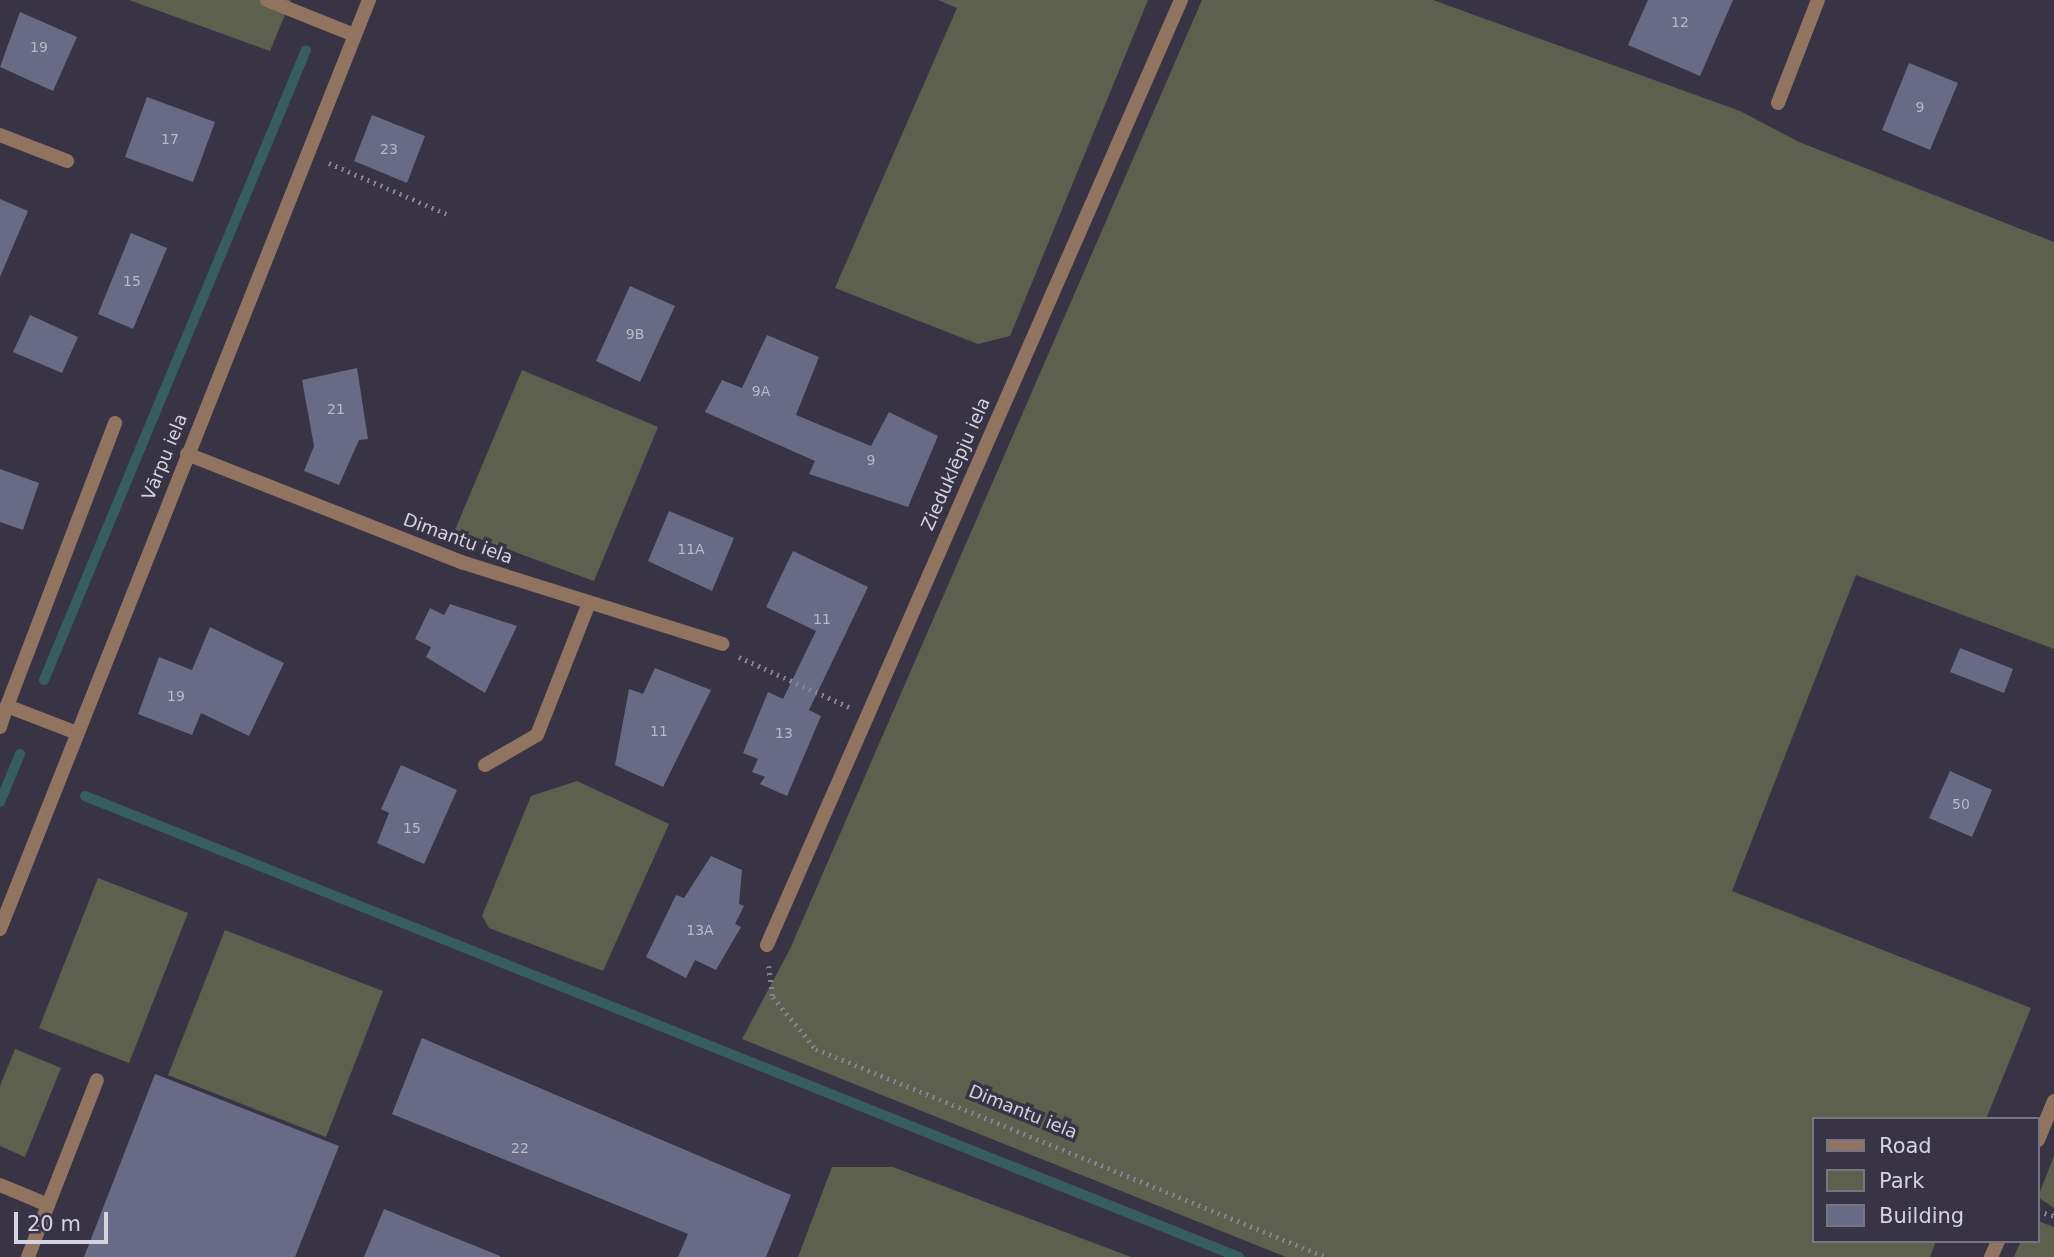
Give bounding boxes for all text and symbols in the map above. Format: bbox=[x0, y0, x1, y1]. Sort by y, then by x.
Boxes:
house number: 12 bbox=[1671, 14, 1689, 30]
house number: 19 bbox=[30, 39, 48, 55]
house number: 9 bbox=[1916, 99, 1924, 115]
house number: 17 bbox=[161, 131, 179, 147]
house number: 23 bbox=[380, 141, 398, 157]
house number: 15 bbox=[123, 273, 141, 289]
house number: 9B bbox=[626, 326, 644, 342]
house number: 9A bbox=[752, 383, 770, 399]
street label: Zieduklēpju iela bbox=[917, 394, 995, 534]
house number: 21 bbox=[327, 401, 345, 417]
street label: Vārpu iela bbox=[138, 411, 192, 503]
house number: 9 bbox=[867, 452, 875, 468]
street label: Dimantu iela bbox=[400, 509, 516, 569]
house number: 11A bbox=[677, 541, 705, 557]
house number: 11 bbox=[813, 611, 831, 627]
house number: 19 bbox=[167, 688, 185, 704]
house number: 11 bbox=[650, 723, 668, 739]
house number: 13 bbox=[775, 725, 793, 741]
house number: 50 bbox=[1952, 796, 1970, 812]
house number: 15 bbox=[403, 820, 421, 836]
house number: 13A bbox=[686, 922, 714, 938]
street label: Dimantu iela bbox=[966, 1080, 1080, 1144]
legend bbox=[1812, 1117, 2040, 1243]
text: Road bbox=[1879, 1134, 1932, 1158]
house number: 22 bbox=[511, 1140, 529, 1156]
text: Park bbox=[1879, 1169, 1924, 1193]
scale bar bbox=[18, 1198, 112, 1242]
text: Building bbox=[1879, 1204, 1964, 1228]
text: 20 m bbox=[27, 1212, 81, 1236]

